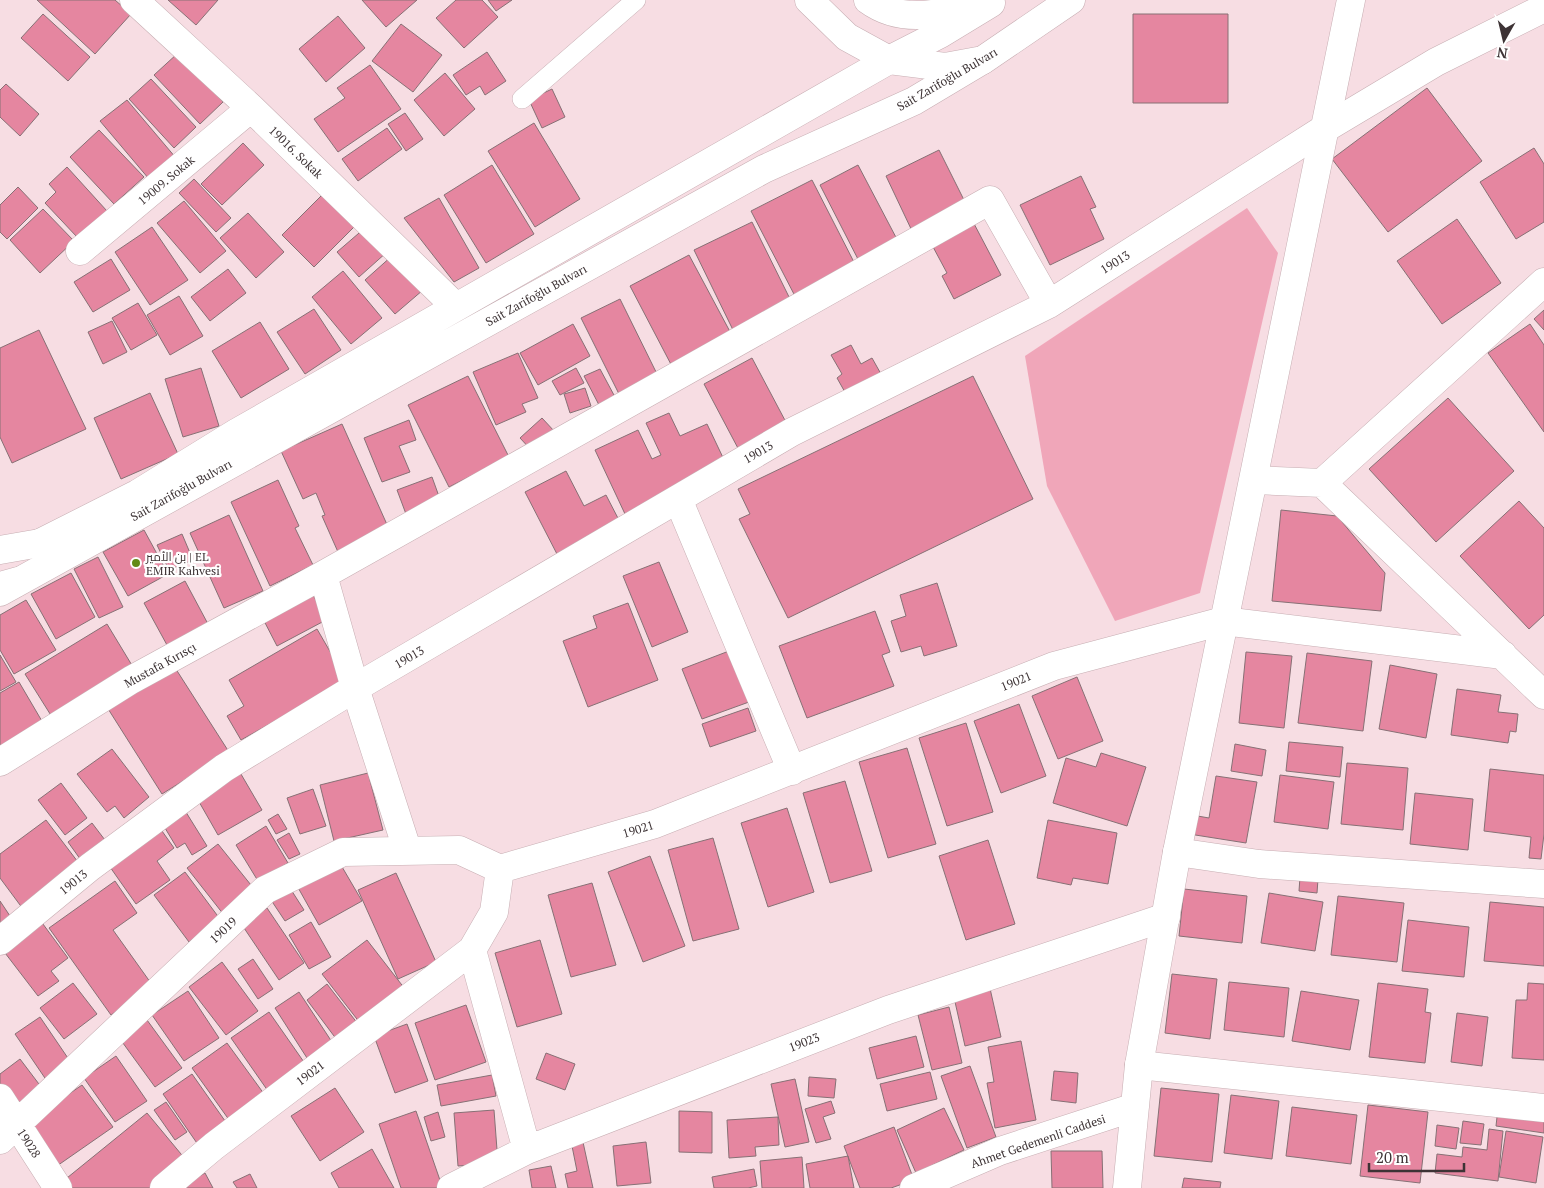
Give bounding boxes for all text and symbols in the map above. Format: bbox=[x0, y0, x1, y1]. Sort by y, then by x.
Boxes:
north arrow bbox=[1479, 15, 1529, 65]
text: N bbox=[1495, 43, 1509, 64]
street label: Sait Zarifoğlu Bulvarı bbox=[894, 44, 1000, 114]
street label: 19016. Sokak bbox=[266, 123, 327, 182]
street label: 19009. Sokak bbox=[135, 151, 198, 208]
street label: 19013 bbox=[1097, 247, 1133, 277]
street label: Sait Zarifoğlu Bulvarı bbox=[483, 261, 590, 329]
street label: 19013 bbox=[740, 438, 776, 466]
street label: Sait Zarifoğlu Bulvarı bbox=[128, 456, 235, 524]
place label: بن الأمير | EL EMIR Kahvesi bbox=[145, 549, 220, 578]
marker: بن الأمير | EL EMIR Kahvesi bbox=[130, 557, 142, 569]
street label: Mustafa Kırısçı bbox=[121, 639, 199, 691]
street label: 19013 bbox=[391, 643, 427, 671]
street label: 19021 bbox=[998, 668, 1034, 694]
street label: 19021 bbox=[621, 817, 655, 841]
street label: 19013 bbox=[56, 866, 90, 898]
street label: 19019 bbox=[206, 914, 240, 946]
street label: 19023 bbox=[786, 1029, 822, 1055]
street label: 19021 bbox=[293, 1057, 327, 1089]
street label: Ahmet Gedemenli Caddesi bbox=[969, 1111, 1108, 1171]
street label: 19028 bbox=[14, 1126, 44, 1160]
scale bar bbox=[1369, 1140, 1464, 1172]
text: 20 m bbox=[1376, 1147, 1409, 1167]

